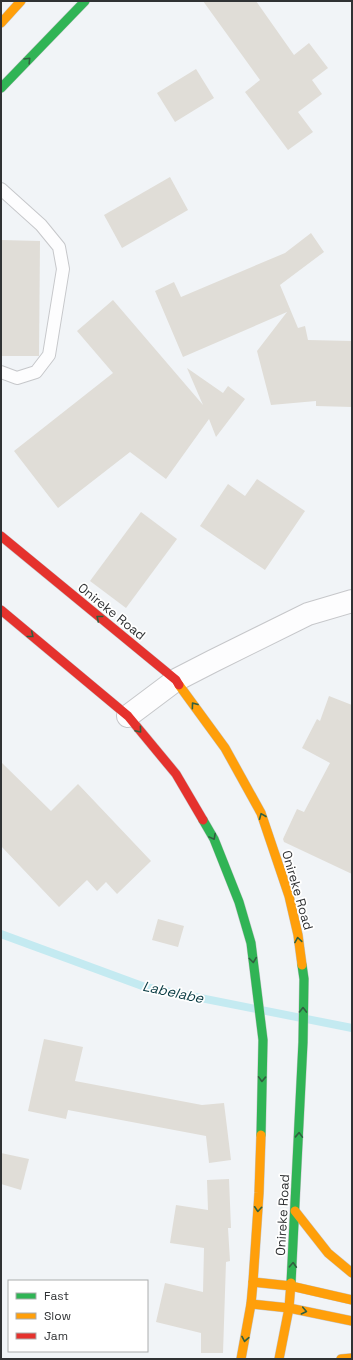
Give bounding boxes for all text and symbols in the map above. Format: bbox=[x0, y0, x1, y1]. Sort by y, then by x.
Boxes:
one-way arrow bbox=[23, 57, 31, 65]
street label: Onireke Road bbox=[75, 579, 149, 644]
one-way arrow bbox=[96, 615, 103, 622]
one-way arrow bbox=[27, 630, 34, 637]
one-way arrow bbox=[192, 702, 199, 709]
one-way arrow bbox=[135, 725, 142, 733]
one-way arrow bbox=[258, 812, 266, 819]
one-way arrow bbox=[208, 832, 215, 840]
street label: Onireke Road bbox=[278, 848, 317, 932]
one-way arrow bbox=[294, 937, 303, 943]
one-way arrow bbox=[248, 957, 257, 963]
water label: Labelabe bbox=[141, 977, 206, 1007]
one-way arrow bbox=[299, 1007, 307, 1013]
one-way arrow bbox=[258, 1076, 266, 1082]
one-way arrow bbox=[294, 1132, 303, 1138]
street label: Onireke Road bbox=[272, 1174, 293, 1256]
one-way arrow bbox=[253, 1206, 262, 1212]
one-way arrow bbox=[288, 1262, 297, 1268]
legend bbox=[8, 1280, 148, 1352]
text: Fast bbox=[44, 1288, 69, 1304]
one-way arrow bbox=[300, 1306, 307, 1314]
text: Slow bbox=[44, 1308, 71, 1324]
text: Jam bbox=[44, 1328, 68, 1344]
one-way arrow bbox=[241, 1335, 250, 1342]

